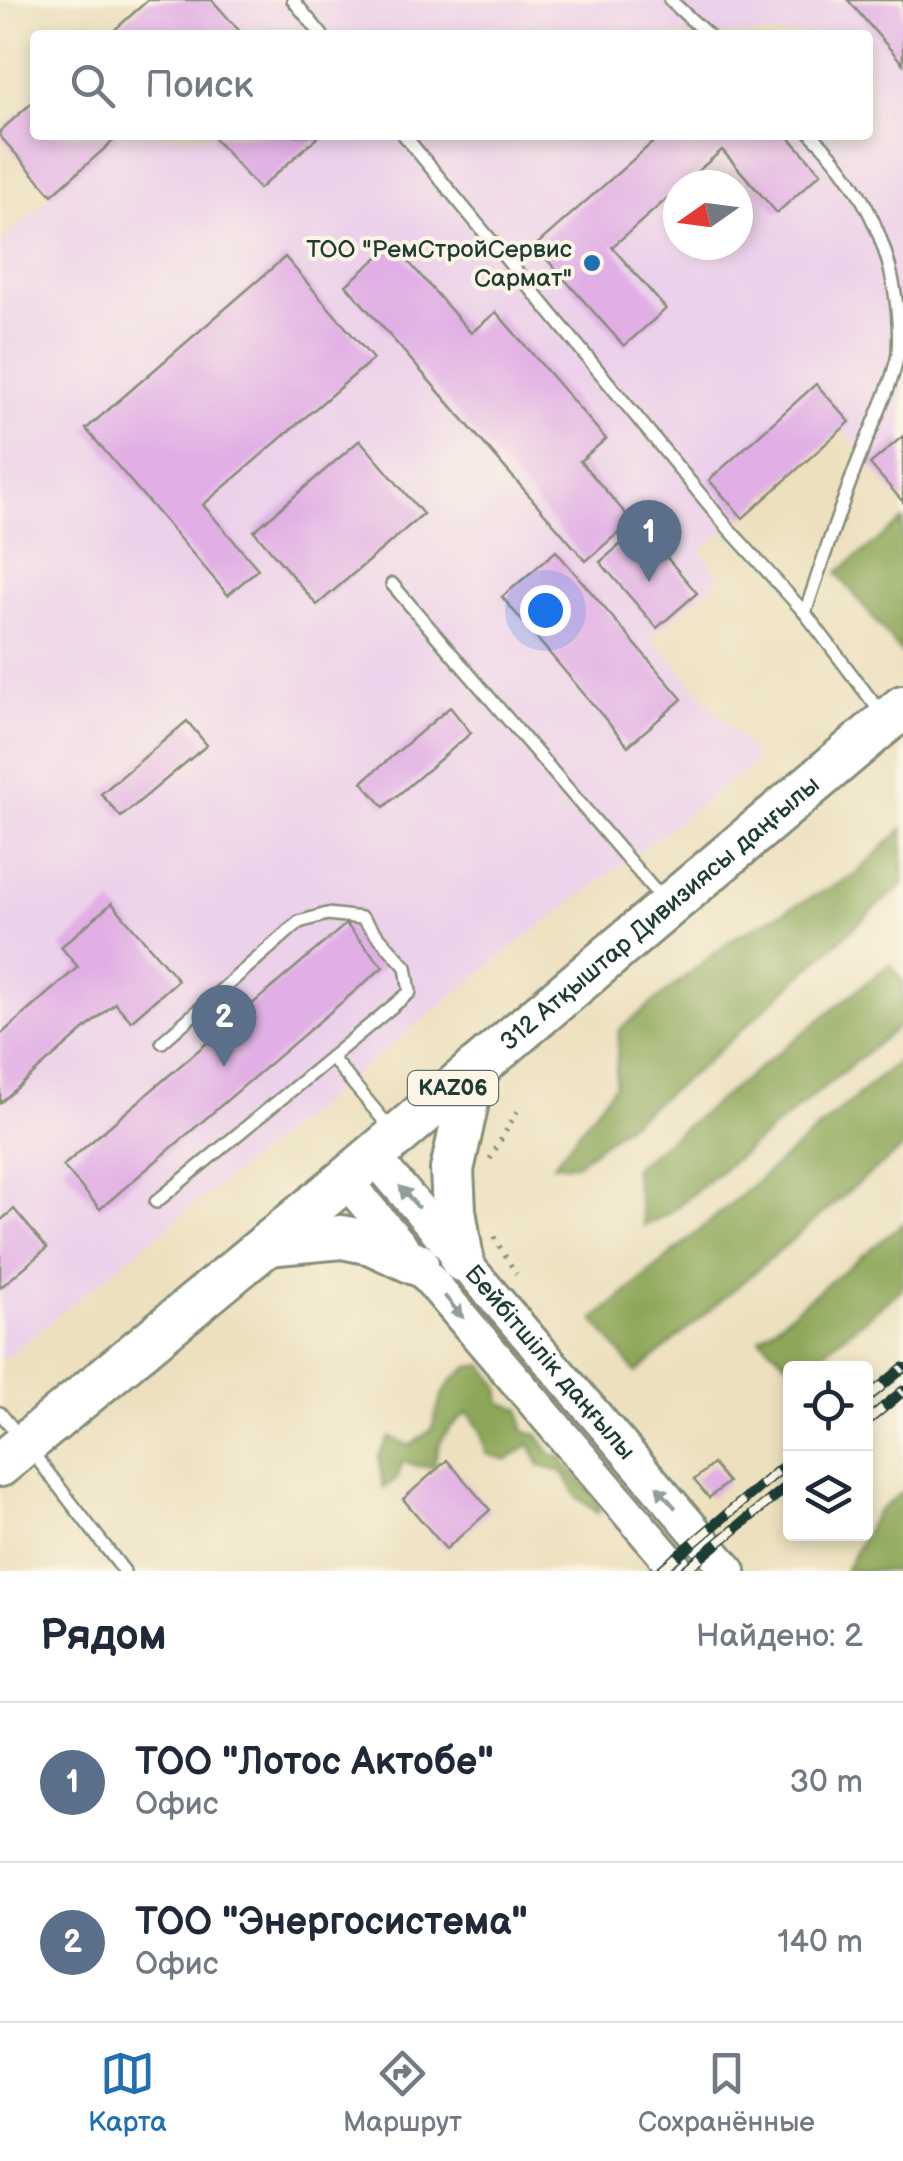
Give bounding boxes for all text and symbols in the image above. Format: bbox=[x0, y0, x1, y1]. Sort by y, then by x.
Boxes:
search box bbox=[30, 30, 873, 140]
icon: search bbox=[65, 58, 120, 113]
text: Поиск bbox=[145, 63, 253, 108]
north arrow bbox=[663, 170, 753, 260]
place label: ТОО "РемСтройСервис Сармат" bbox=[306, 234, 572, 294]
marker: ТОО "РемСтройСервис Сармат" bbox=[581, 252, 603, 274]
pin: 1 bbox=[616, 500, 682, 582]
your location bbox=[520, 585, 571, 636]
street label: 312 Атқыштар Дивизиясы даңғылы bbox=[494, 769, 826, 1057]
pin: 2 bbox=[192, 984, 256, 1067]
road number: KАZ06 bbox=[408, 1071, 498, 1105]
one-way arrow bbox=[398, 1185, 420, 1210]
street label: Бейбітшілік даңғылы bbox=[458, 1259, 642, 1466]
one-way arrow bbox=[442, 1295, 464, 1320]
map controls bbox=[783, 1361, 873, 1541]
button: locate bbox=[783, 1361, 873, 1451]
button: layers bbox=[783, 1451, 873, 1541]
one-way arrow bbox=[656, 1484, 677, 1509]
text: Рядом bbox=[40, 1611, 167, 1662]
text: Найдено: 2 bbox=[696, 1617, 863, 1656]
text: ТОО "Лотос Актобе" bbox=[135, 1740, 494, 1785]
text: 1 bbox=[66, 1763, 79, 1802]
text: 30 m bbox=[789, 1763, 863, 1802]
text: Офис bbox=[135, 1785, 218, 1824]
text: ТОО "Энергосистема" bbox=[135, 1900, 528, 1945]
text: 2 bbox=[63, 1923, 82, 1962]
text: 140 m bbox=[777, 1923, 863, 1962]
text: Офис bbox=[135, 1945, 218, 1984]
tab: Карта bbox=[88, 2046, 167, 2139]
tab: Маршрут bbox=[343, 2046, 462, 2139]
tab: Сохранённые bbox=[638, 2046, 815, 2139]

